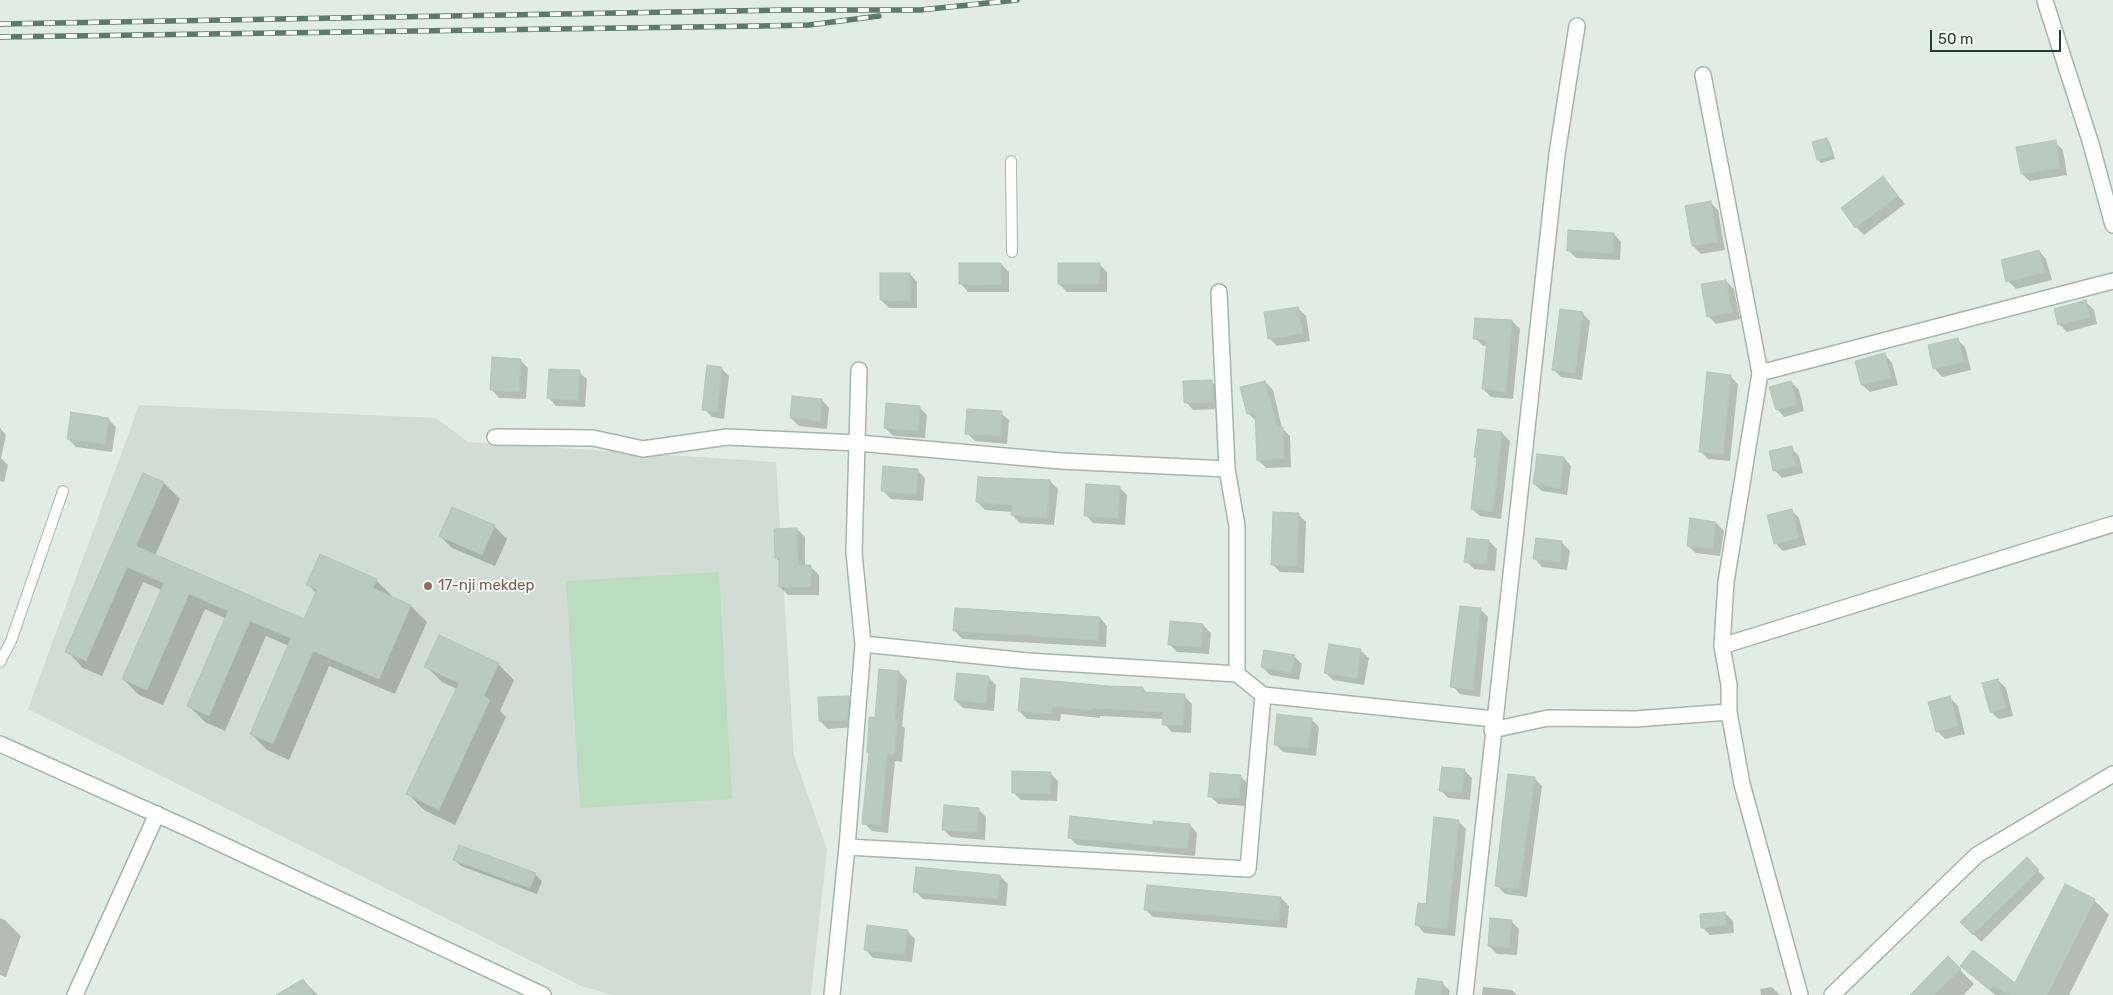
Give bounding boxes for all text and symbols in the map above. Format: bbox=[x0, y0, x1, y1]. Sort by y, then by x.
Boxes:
scale bar bbox=[1933, 20, 2064, 52]
text: 50 m bbox=[1938, 30, 1973, 48]
place label: 17-nji mekdep bbox=[438, 577, 534, 595]
marker: 17-nji mekdep bbox=[422, 580, 434, 592]

